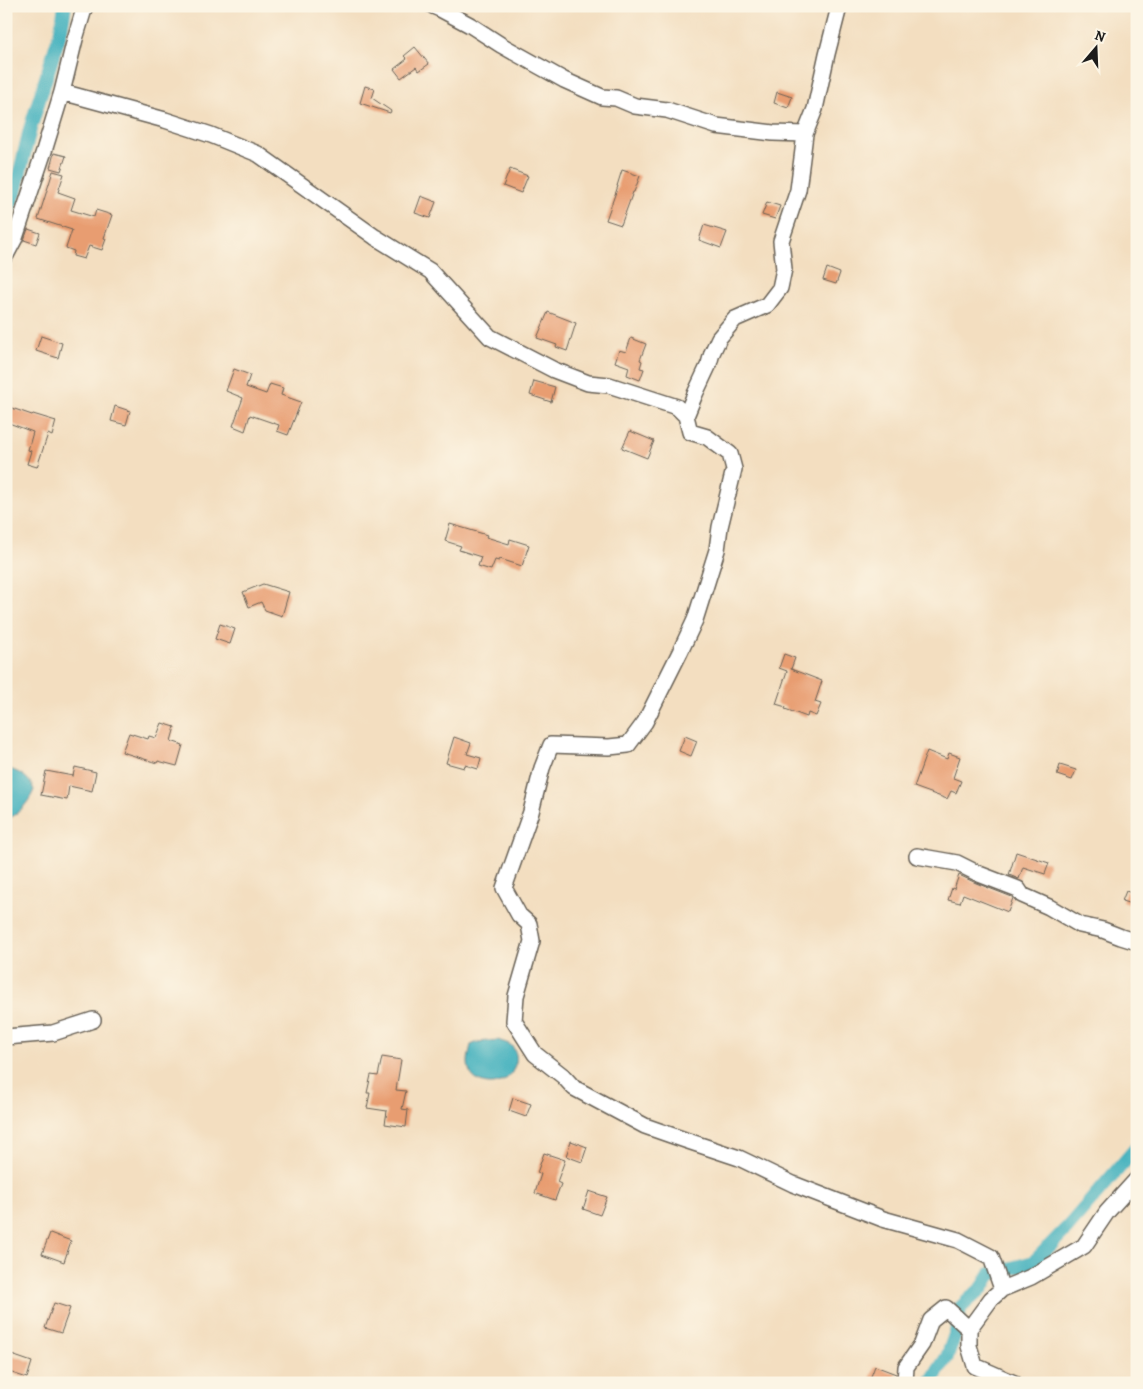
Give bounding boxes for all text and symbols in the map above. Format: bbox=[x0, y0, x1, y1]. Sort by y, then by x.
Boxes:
north arrow bbox=[1070, 22, 1120, 72]
text: N bbox=[1092, 26, 1108, 47]

